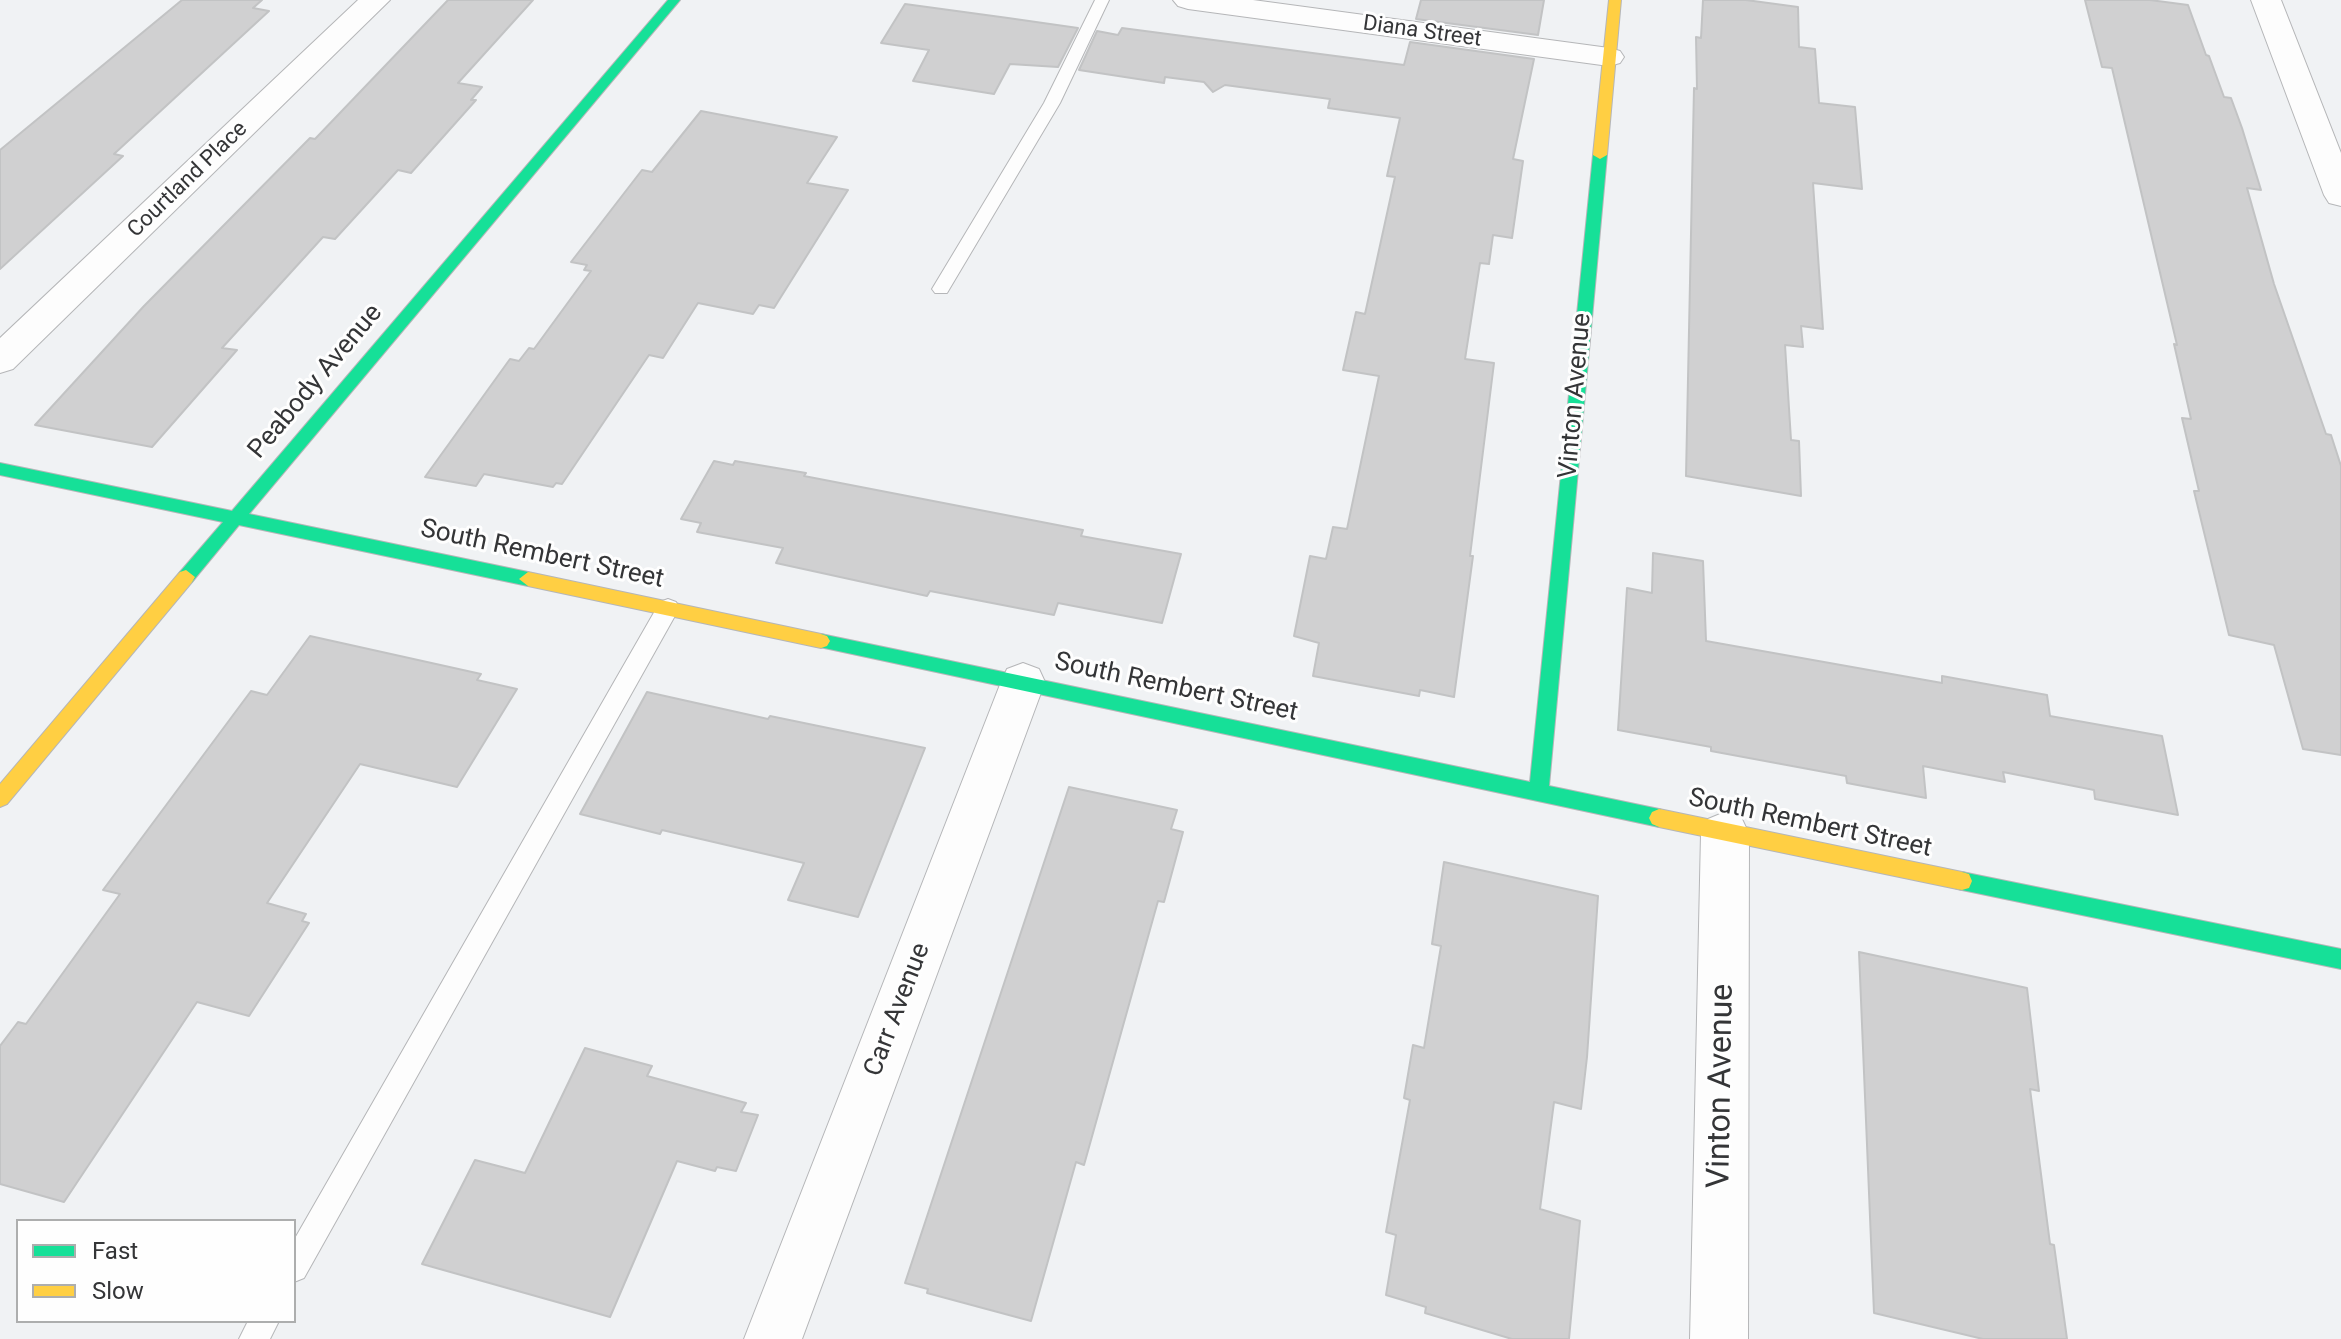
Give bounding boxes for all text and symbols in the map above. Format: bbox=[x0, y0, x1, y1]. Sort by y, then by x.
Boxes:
street label: Diana Street bbox=[1361, 11, 1483, 53]
street label: Courtland Place bbox=[123, 116, 253, 244]
street label: Peabody Avenue bbox=[242, 298, 390, 466]
street label: Vinton Avenue bbox=[1553, 312, 1599, 480]
street label: South Rembert Street bbox=[418, 514, 666, 596]
street label: South Rembert Street bbox=[1052, 647, 1300, 729]
street label: South Rembert Street bbox=[1686, 783, 1934, 865]
street label: Carr Avenue bbox=[858, 939, 938, 1081]
street label: Vinton Avenue bbox=[1701, 983, 1743, 1189]
legend bbox=[16, 1219, 296, 1323]
text: Fast bbox=[92, 1237, 138, 1265]
text: Slow bbox=[92, 1277, 144, 1305]

